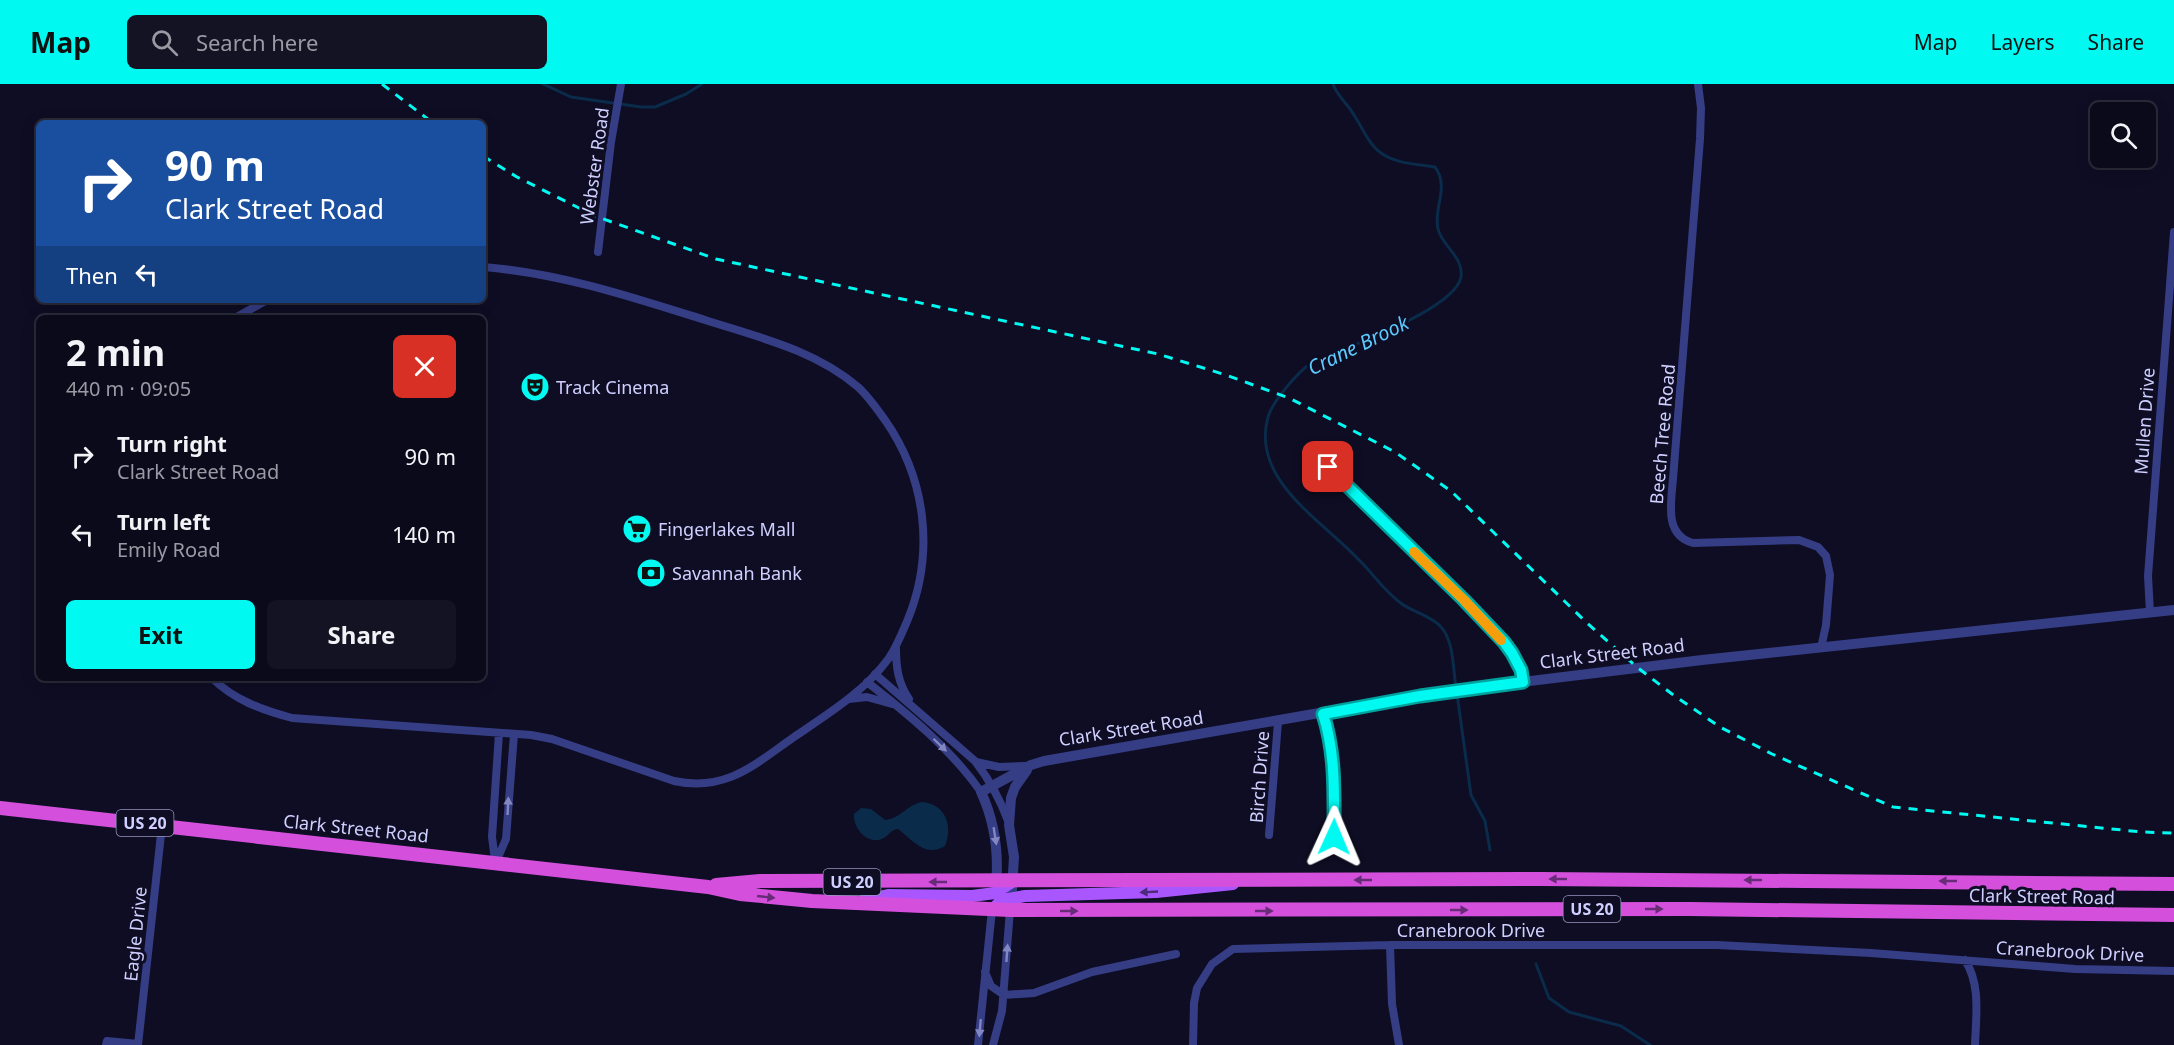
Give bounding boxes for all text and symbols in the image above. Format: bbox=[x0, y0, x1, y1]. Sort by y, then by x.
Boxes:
search box bbox=[127, 15, 547, 69]
text: Map bbox=[30, 23, 91, 61]
icon: search bbox=[148, 26, 181, 59]
text: Search here bbox=[196, 27, 318, 57]
text: Map bbox=[1914, 28, 1958, 56]
text: Layers bbox=[1991, 28, 2055, 56]
text: Share bbox=[2088, 28, 2144, 56]
map controls bbox=[2090, 102, 2156, 168]
button: search bbox=[2090, 102, 2156, 168]
street label: Webster Road bbox=[574, 106, 614, 226]
text: 90 m bbox=[165, 136, 265, 193]
icon: right bbox=[66, 144, 144, 222]
text: Clark Street Road bbox=[165, 190, 384, 227]
icon: left bbox=[130, 258, 163, 291]
text: Then bbox=[66, 260, 118, 290]
water label: Crane Brook bbox=[1303, 308, 1414, 381]
text: 2 min bbox=[66, 328, 165, 377]
button: close bbox=[393, 335, 456, 398]
street label: Beech Tree Road bbox=[1644, 363, 1680, 505]
street label: Mullen Drive bbox=[2128, 367, 2160, 475]
theatre icon: Track Cinema bbox=[519, 371, 551, 403]
text: 440 m · 09:05 bbox=[66, 375, 191, 402]
place label: Track Cinema bbox=[556, 375, 669, 399]
text: Turn right bbox=[117, 428, 227, 458]
icon: right bbox=[66, 440, 99, 473]
text: 90 m bbox=[405, 441, 456, 471]
pin bbox=[1302, 441, 1353, 492]
icon: arrive bbox=[1311, 450, 1344, 483]
text: Clark Street Road bbox=[117, 458, 279, 485]
text: Turn left bbox=[117, 506, 211, 536]
supermarket icon: Fingerlakes Mall bbox=[621, 513, 653, 545]
place label: Fingerlakes Mall bbox=[658, 517, 795, 541]
icon: left bbox=[66, 518, 99, 551]
text: 140 m bbox=[392, 519, 456, 549]
text: Emily Road bbox=[117, 536, 221, 563]
bank icon: Savannah Bank bbox=[635, 557, 667, 589]
place label: Savannah Bank bbox=[672, 561, 802, 585]
button: Exit bbox=[66, 600, 255, 669]
button: Share bbox=[267, 600, 456, 669]
street label: Clark Street Road bbox=[1538, 632, 1686, 674]
street label: Clark Street Road bbox=[1057, 705, 1205, 751]
street label: Birch Drive bbox=[1244, 730, 1274, 824]
one-way arrow bbox=[932, 738, 947, 751]
one-way arrow bbox=[504, 796, 513, 815]
position arrow bbox=[1302, 805, 1366, 869]
street label: Clark Street Road bbox=[282, 808, 430, 848]
road number: US 20 bbox=[116, 810, 174, 836]
one-way arrow bbox=[990, 827, 999, 846]
road number: US 20 bbox=[824, 869, 880, 895]
one-way arrow bbox=[1548, 874, 1567, 884]
one-way arrow bbox=[1353, 875, 1372, 885]
one-way arrow bbox=[1743, 875, 1762, 885]
one-way arrow bbox=[1938, 876, 1957, 886]
one-way arrow bbox=[928, 877, 947, 887]
street label: Clark Street Road bbox=[1969, 883, 2115, 909]
street label: Eagle Drive bbox=[118, 885, 152, 983]
one-way arrow bbox=[1139, 887, 1158, 896]
one-way arrow bbox=[756, 892, 775, 902]
road number: US 20 bbox=[1564, 896, 1620, 922]
one-way arrow bbox=[1644, 904, 1663, 914]
one-way arrow bbox=[1449, 905, 1468, 915]
one-way arrow bbox=[1059, 906, 1078, 916]
one-way arrow bbox=[1254, 906, 1273, 916]
street label: Cranebrook Drive bbox=[1397, 918, 1545, 942]
street label: Cranebrook Drive bbox=[1995, 935, 2145, 967]
one-way arrow bbox=[1002, 943, 1012, 962]
one-way arrow bbox=[976, 1019, 985, 1038]

